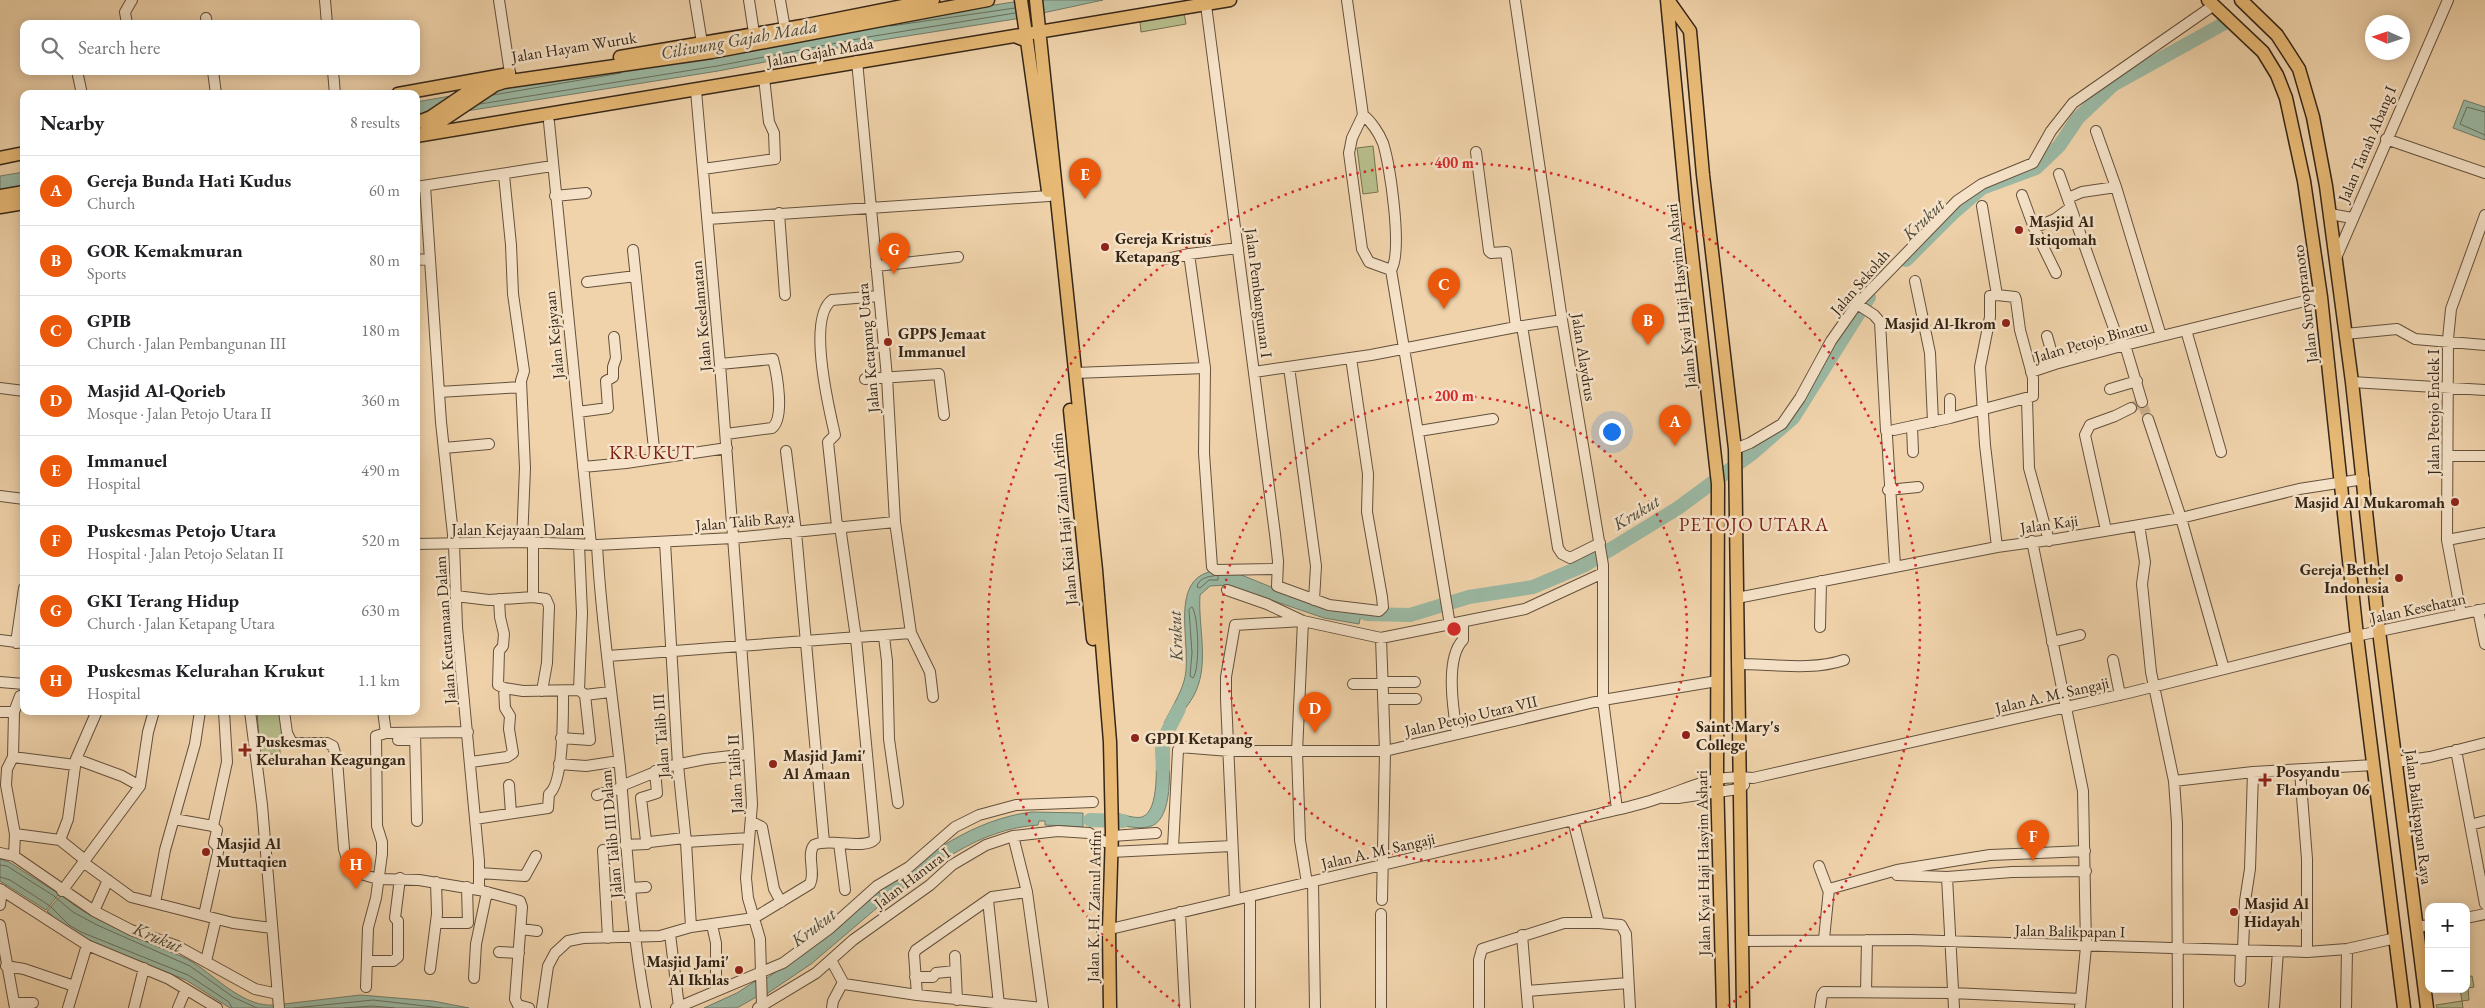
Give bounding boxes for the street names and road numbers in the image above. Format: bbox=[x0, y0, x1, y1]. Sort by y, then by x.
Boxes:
street label: Jalan Hayam Wuruk bbox=[508, 27, 638, 68]
street label: Jalan Gajah Mada bbox=[763, 32, 876, 72]
street label: Jalan Tanah Abang I bbox=[2332, 82, 2401, 207]
street label: Jalan Kyai Haji Hasyim Ashari bbox=[1661, 202, 1701, 391]
street label: Jalan Pembangunan I bbox=[1240, 225, 1277, 360]
street label: Jalan Suryopranoto bbox=[2287, 244, 2323, 366]
street label: Jalan Sekolah bbox=[1824, 245, 1895, 321]
street label: Jalan Keselamatan bbox=[686, 259, 716, 374]
street label: Jalan Ketapang Utara bbox=[852, 282, 884, 416]
street label: Jalan Kejayaan bbox=[539, 289, 569, 382]
street label: Jalan Alaydrus bbox=[1566, 310, 1601, 402]
street label: Jalan Petojo Binatu bbox=[2030, 315, 2151, 368]
street label: Jalan Petojo Enclek I bbox=[2423, 349, 2444, 477]
street label: Jalan Kiai Haji Zainul Arifin bbox=[1046, 431, 1082, 608]
street label: Jalan Talib Raya bbox=[693, 506, 796, 536]
street label: Jalan Kaji bbox=[2017, 510, 2079, 539]
street label: Jalan Kejayaan Dalam bbox=[450, 519, 585, 540]
street label: Jalan Keutamaan Dalam bbox=[429, 555, 461, 707]
street label: Jalan Kesehatan bbox=[2367, 588, 2468, 629]
street label: Jalan A. M. Sangaji bbox=[1991, 672, 2111, 719]
street label: Jalan Petojo Utara VII bbox=[1401, 690, 1540, 742]
street label: Jalan Talib III bbox=[648, 692, 675, 781]
street label: Jalan Talib II bbox=[722, 733, 748, 816]
street label: Jalan Balikpapan Raya bbox=[2400, 746, 2438, 886]
street label: Jalan Talib III Dalam bbox=[595, 768, 627, 901]
street label: Jalan Kyai Haji Hasyim Ashari bbox=[1691, 770, 1715, 958]
street label: Jalan A. M. Sangaji bbox=[1317, 828, 1437, 875]
street label: Jalan K. H. Zainul Arifin bbox=[1082, 829, 1106, 984]
street label: Jalan Hanura I bbox=[868, 842, 955, 915]
street label: Jalan Balikpapan I bbox=[2013, 920, 2126, 942]

